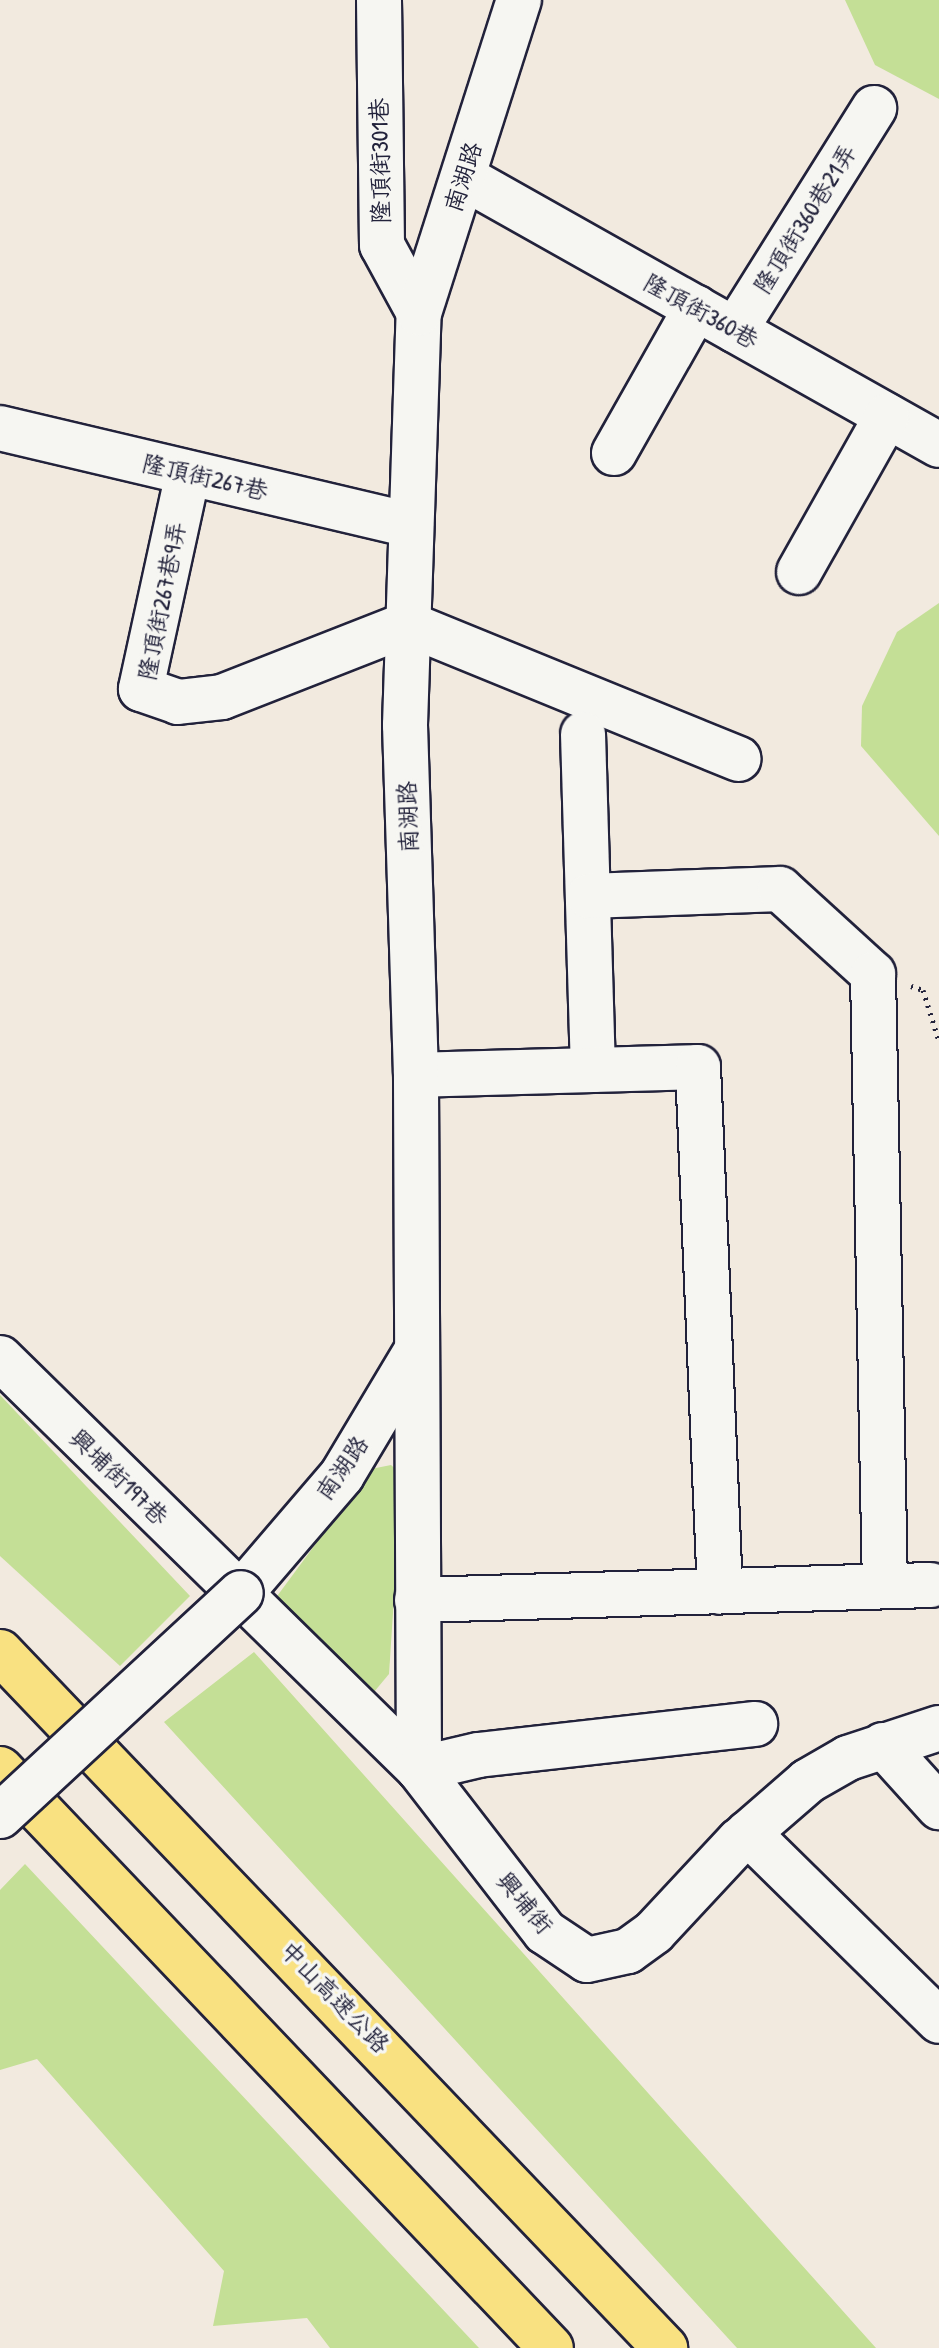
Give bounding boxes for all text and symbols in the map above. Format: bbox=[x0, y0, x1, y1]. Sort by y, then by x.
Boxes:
street label: 隆頂街301巷 bbox=[365, 98, 395, 224]
street label: 南湖路 bbox=[438, 138, 488, 216]
street label: 隆頂街360巷21弄 bbox=[747, 139, 863, 299]
street label: 隆頂街360巷 bbox=[638, 268, 764, 354]
street label: 隆頂街267巷 bbox=[139, 448, 271, 506]
street label: 隆頂街267巷9弄 bbox=[132, 519, 192, 683]
street label: 南湖路 bbox=[392, 781, 424, 853]
street label: 興埔街197巷 bbox=[64, 1423, 174, 1531]
street label: 南湖路 bbox=[310, 1430, 374, 1506]
street label: 興埔街 bbox=[491, 1866, 559, 1940]
street label: 中山高速公路 bbox=[275, 1935, 395, 2059]

